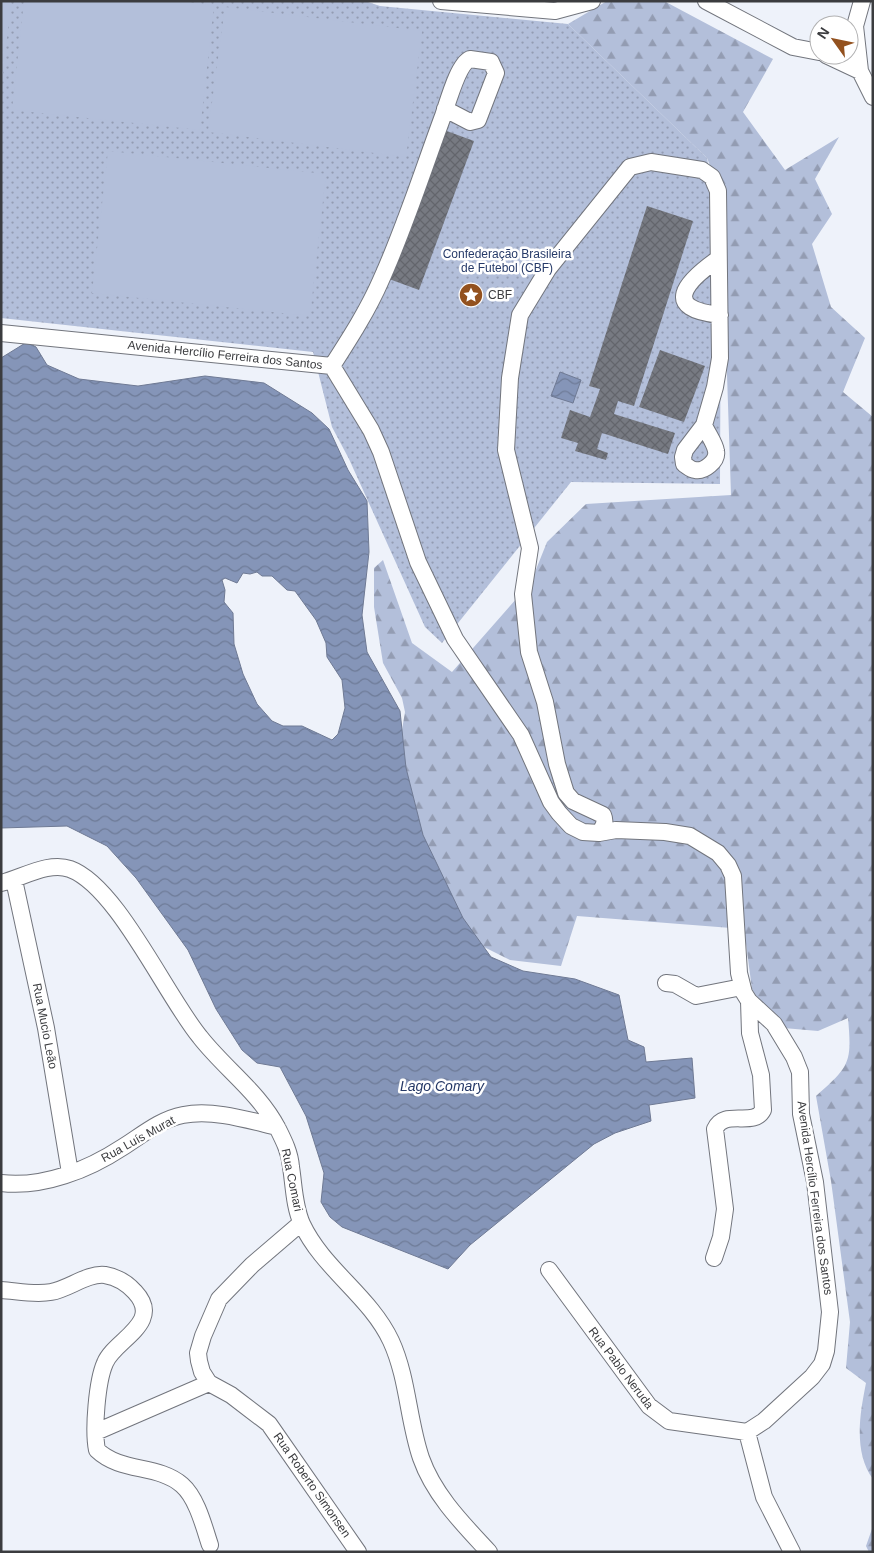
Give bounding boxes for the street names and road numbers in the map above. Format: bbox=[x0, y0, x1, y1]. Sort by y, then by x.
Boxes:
street label: Avenida Hercílio Ferreira dos Santos bbox=[127, 338, 323, 372]
street label: Rua Mucio Leão bbox=[30, 982, 60, 1071]
street label: Avenida Hercílio Ferreira dos Santos bbox=[794, 1100, 836, 1296]
street label: Rua Luís Murat bbox=[99, 1113, 178, 1165]
street label: Rua Comari bbox=[278, 1147, 306, 1213]
street label: Rua Pablo Neruda bbox=[586, 1324, 656, 1412]
street label: Rua Roberto Simonsen bbox=[270, 1430, 354, 1540]

